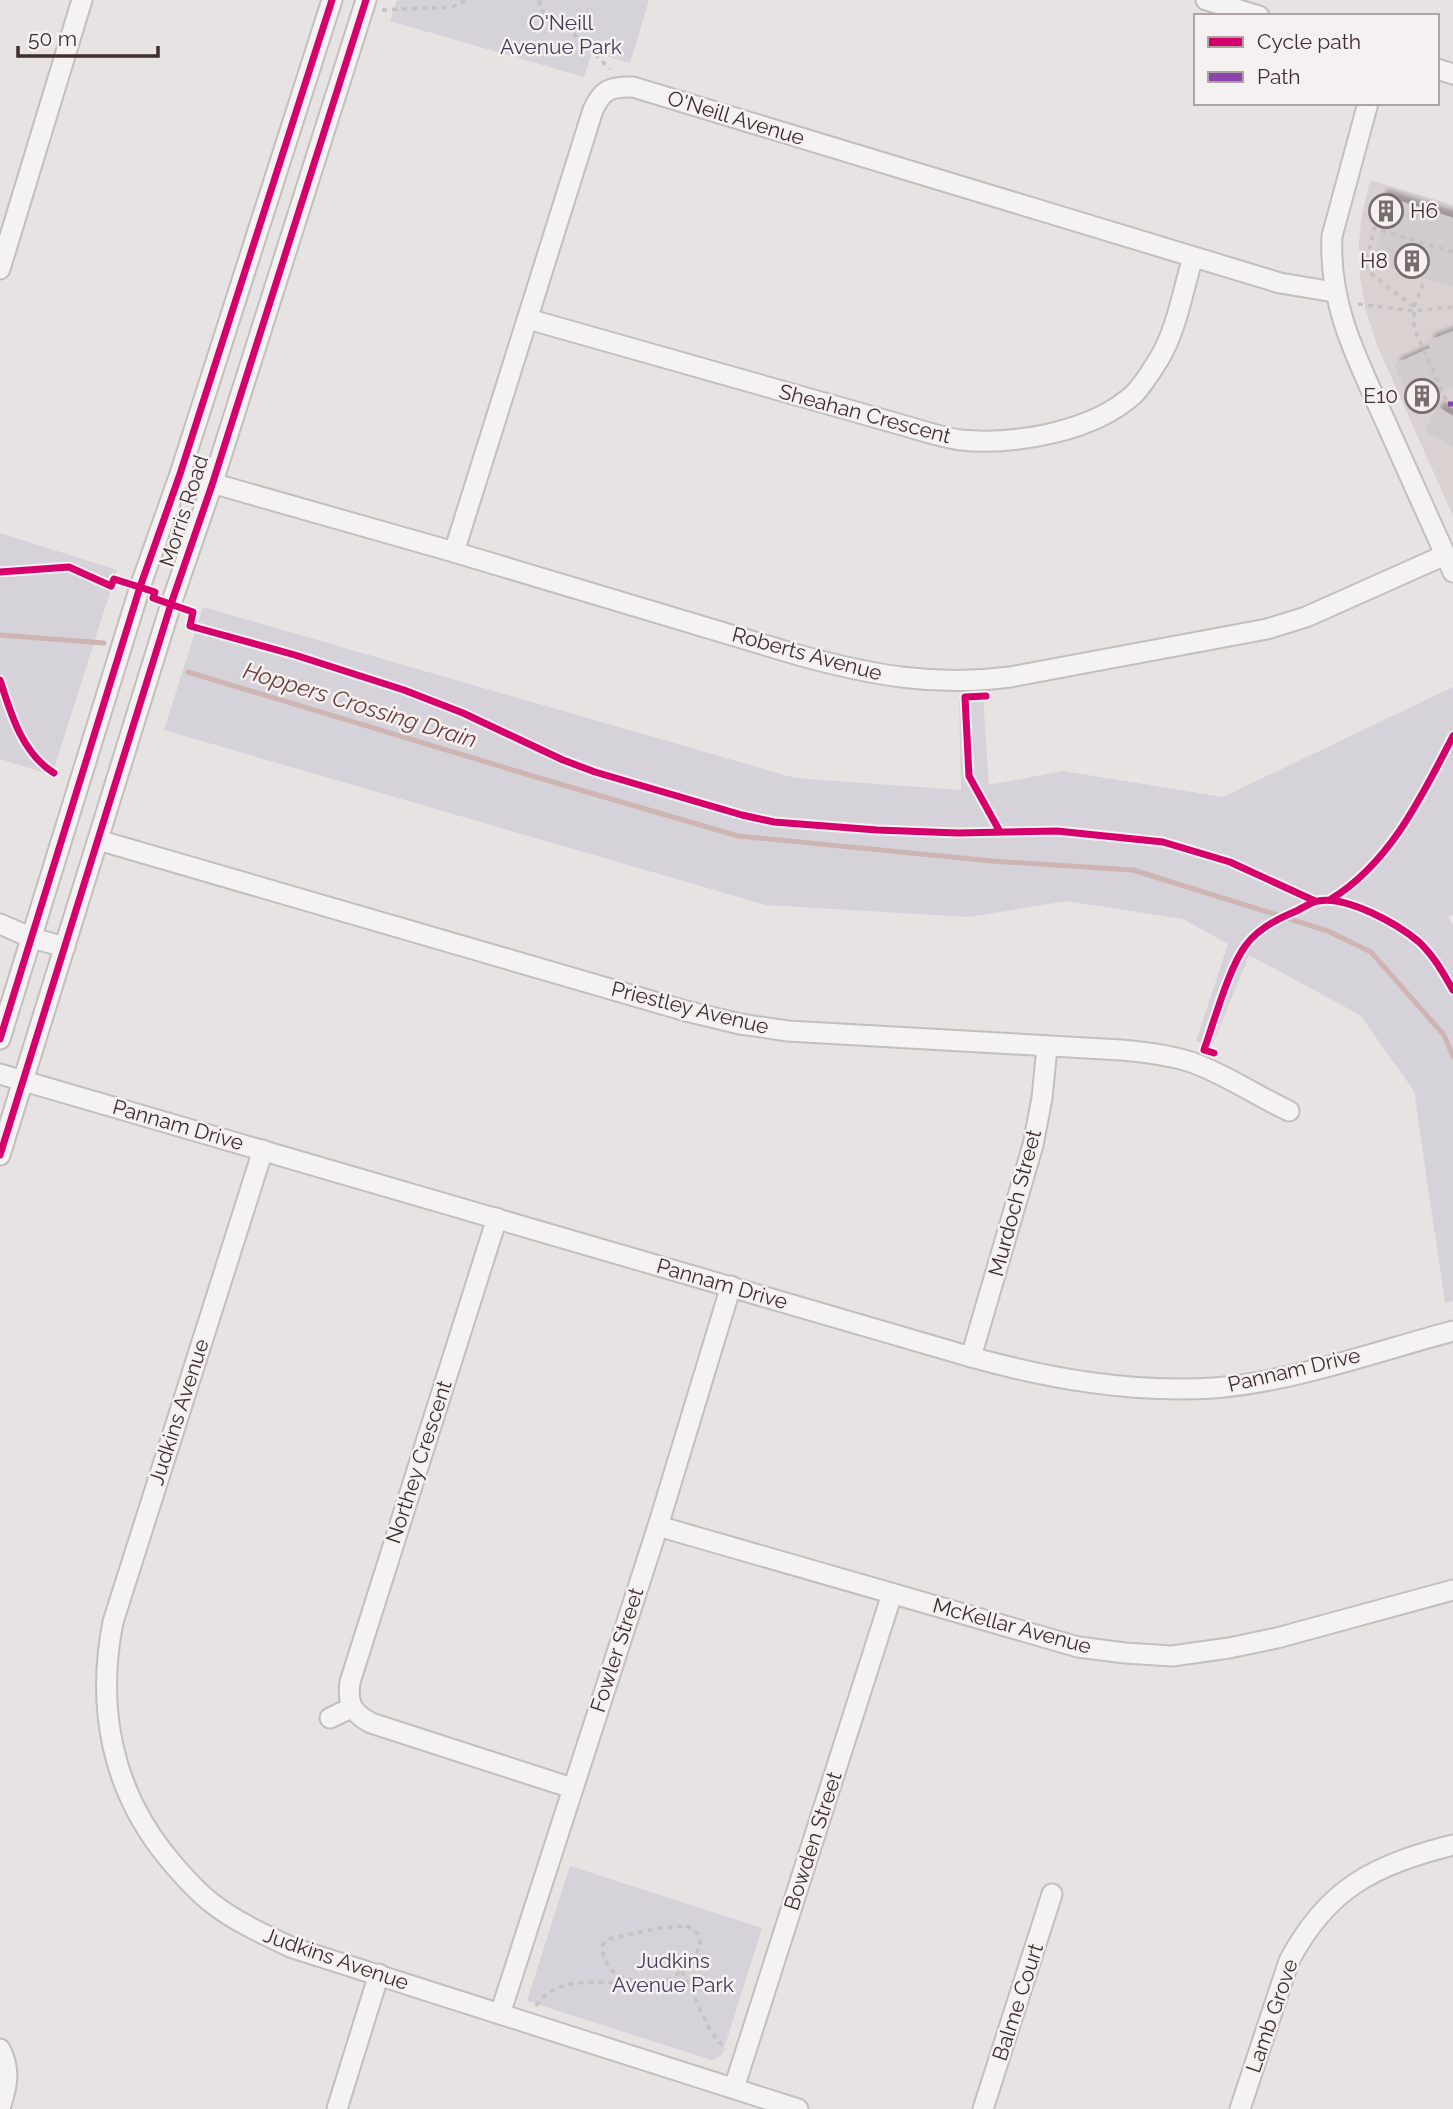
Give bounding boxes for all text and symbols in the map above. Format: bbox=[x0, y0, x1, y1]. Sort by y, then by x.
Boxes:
park label: O'Neill Avenue Park bbox=[500, 10, 622, 59]
scale bar bbox=[18, 14, 158, 58]
legend bbox=[1194, 14, 1439, 105]
text: 50 m bbox=[28, 26, 77, 51]
text: Cycle path bbox=[1257, 29, 1361, 54]
text: Path bbox=[1257, 64, 1301, 89]
street label: O'Neill Avenue bbox=[665, 85, 808, 150]
building icon: H6 bbox=[1367, 192, 1405, 230]
place label: H6 bbox=[1410, 198, 1438, 223]
building icon: H8 bbox=[1393, 242, 1431, 280]
place label: H8 bbox=[1360, 248, 1388, 273]
building icon: E10 bbox=[1403, 377, 1441, 415]
street label: Sheahan Crescent bbox=[776, 379, 954, 448]
place label: E10 bbox=[1363, 383, 1398, 408]
street label: Morris Road bbox=[154, 452, 213, 570]
street label: Roberts Avenue bbox=[729, 622, 885, 686]
water label: Hoppers Crossing Drain bbox=[240, 656, 480, 753]
street label: Priestley Avenue bbox=[609, 976, 771, 1039]
street label: Pannam Drive bbox=[110, 1094, 247, 1155]
street label: Murdoch Street bbox=[983, 1127, 1046, 1279]
street label: Pannam Drive bbox=[654, 1253, 791, 1314]
street label: Judkins Avenue bbox=[143, 1336, 214, 1488]
street label: Pannam Drive bbox=[1225, 1342, 1363, 1397]
street label: Northey Crescent bbox=[380, 1377, 457, 1547]
street label: Fowler Street bbox=[585, 1584, 648, 1715]
street label: McKellar Avenue bbox=[930, 1592, 1094, 1659]
street label: Bowden Street bbox=[778, 1768, 847, 1913]
street label: Judkins Avenue bbox=[260, 1922, 412, 1995]
street label: Balme Court bbox=[987, 1940, 1048, 2064]
park label: Judkins Avenue Park bbox=[612, 1948, 734, 1997]
street label: Lamb Grove bbox=[1240, 1956, 1303, 2076]

